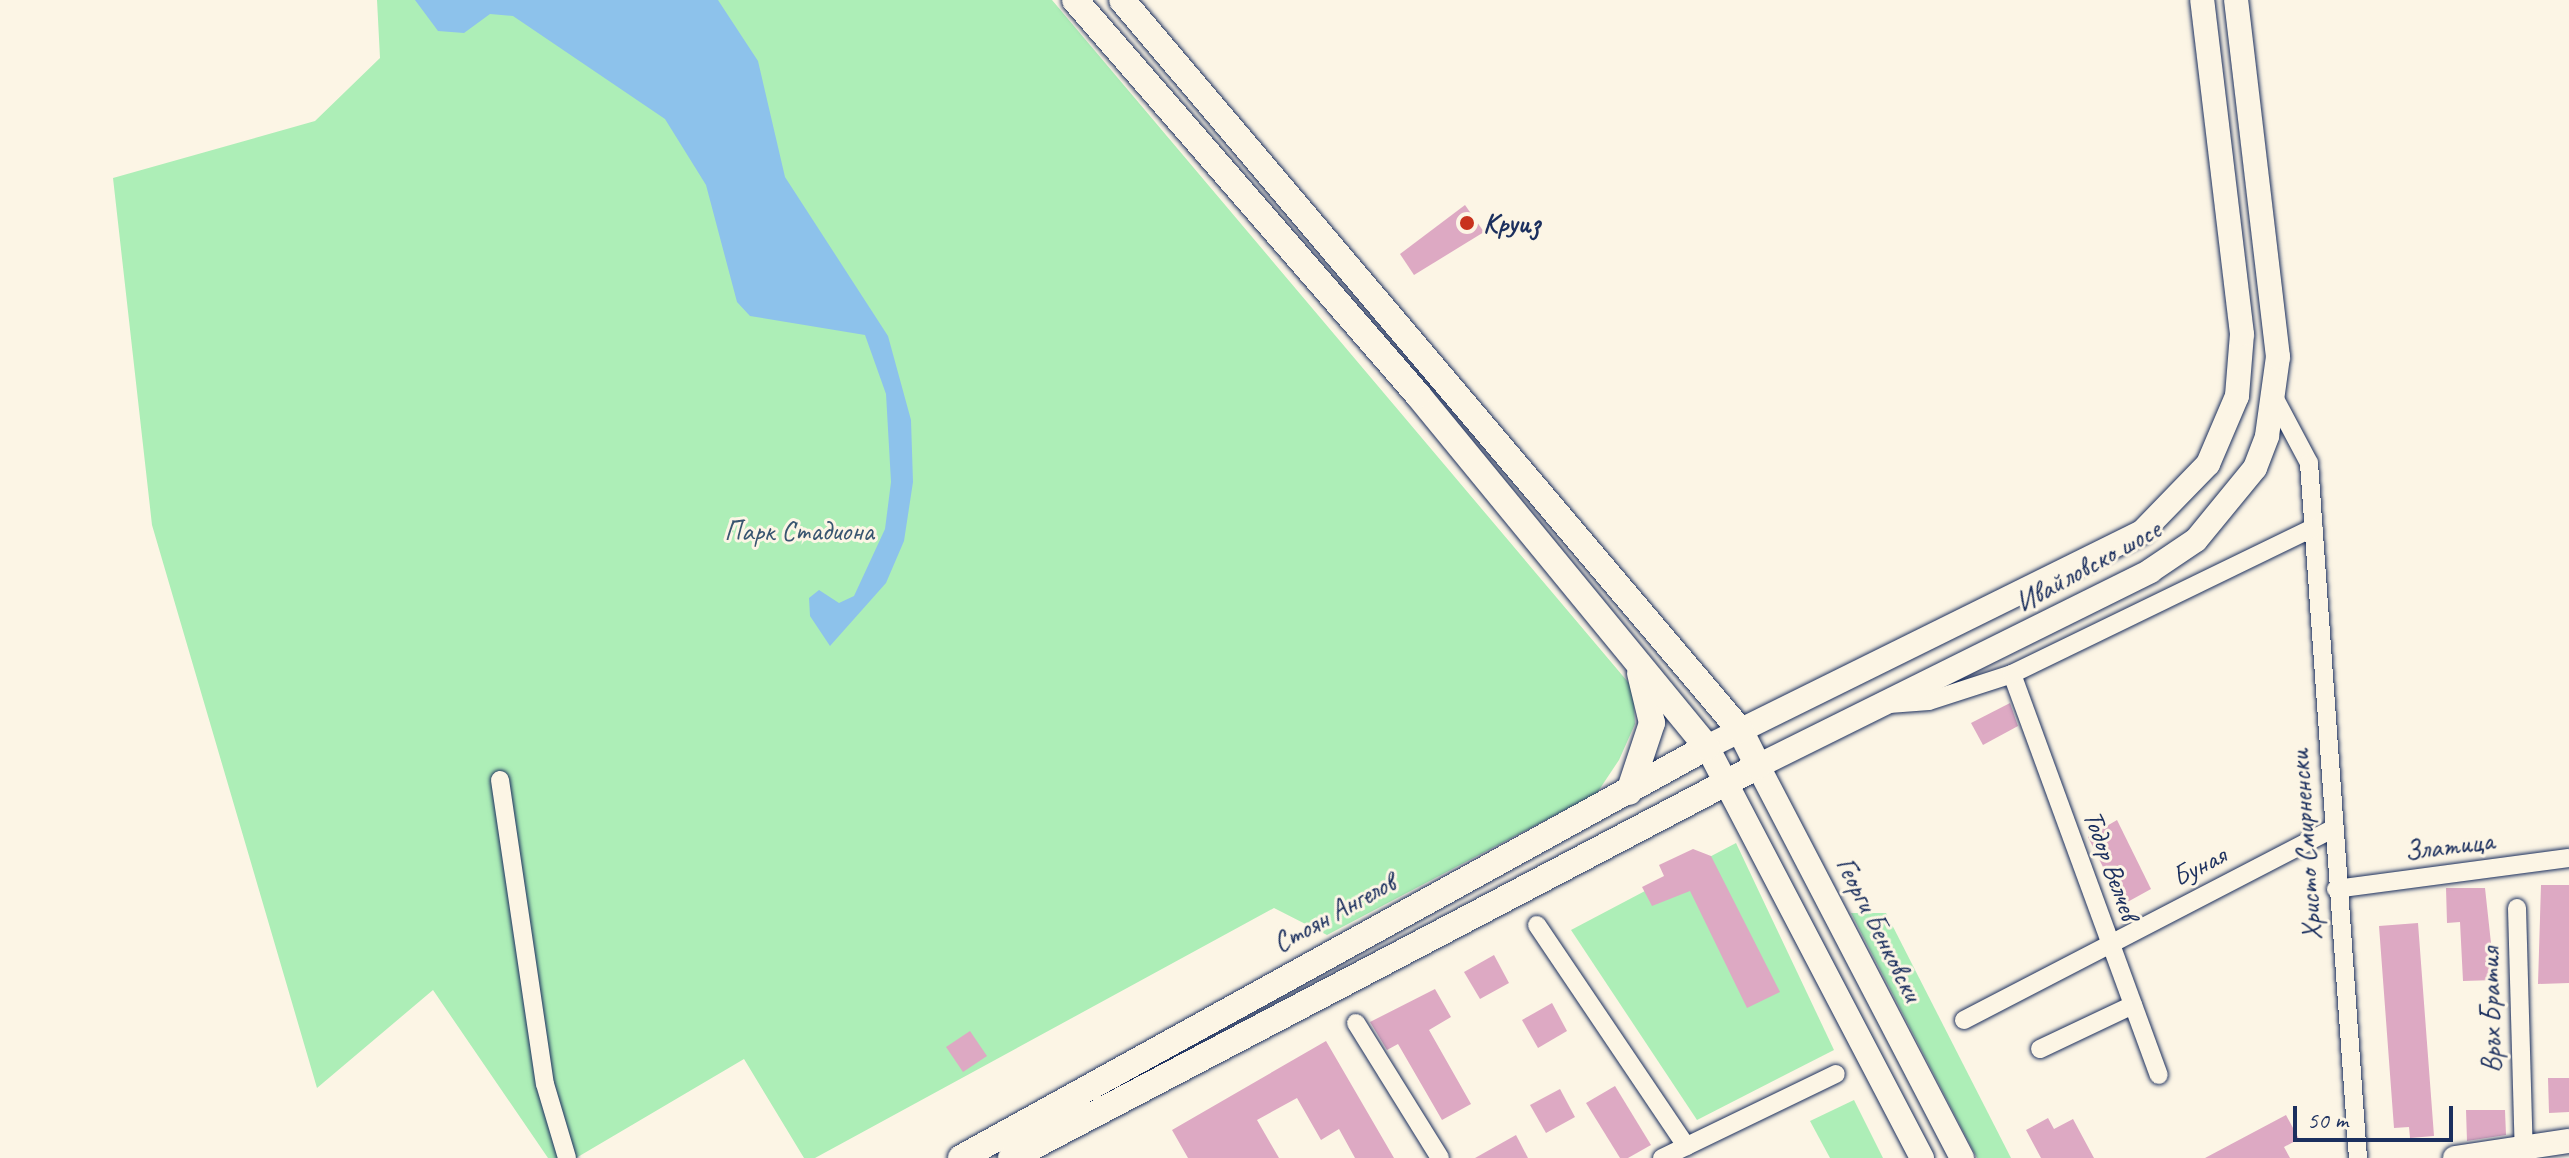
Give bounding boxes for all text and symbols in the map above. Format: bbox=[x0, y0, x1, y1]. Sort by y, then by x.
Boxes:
place label: Круиз bbox=[1483, 206, 1540, 240]
marker: Круиз bbox=[1458, 214, 1476, 232]
street label: Ивайловско шосе bbox=[2009, 512, 2167, 620]
park label: Парк Стадиона bbox=[723, 514, 875, 548]
street label: Христо Смирненски bbox=[2283, 750, 2329, 940]
street label: Тодор Велчев bbox=[2075, 804, 2147, 926]
street label: Златица bbox=[2402, 824, 2496, 868]
street label: Буная bbox=[2166, 838, 2232, 894]
street label: Георги Бенковски bbox=[1828, 852, 1930, 1006]
street label: Стоян Ангелов bbox=[1267, 866, 1401, 960]
street label: Връх Братия bbox=[2473, 946, 2509, 1074]
scale bar bbox=[2297, 1090, 2457, 1140]
text: 50 m bbox=[2307, 1105, 2348, 1135]

